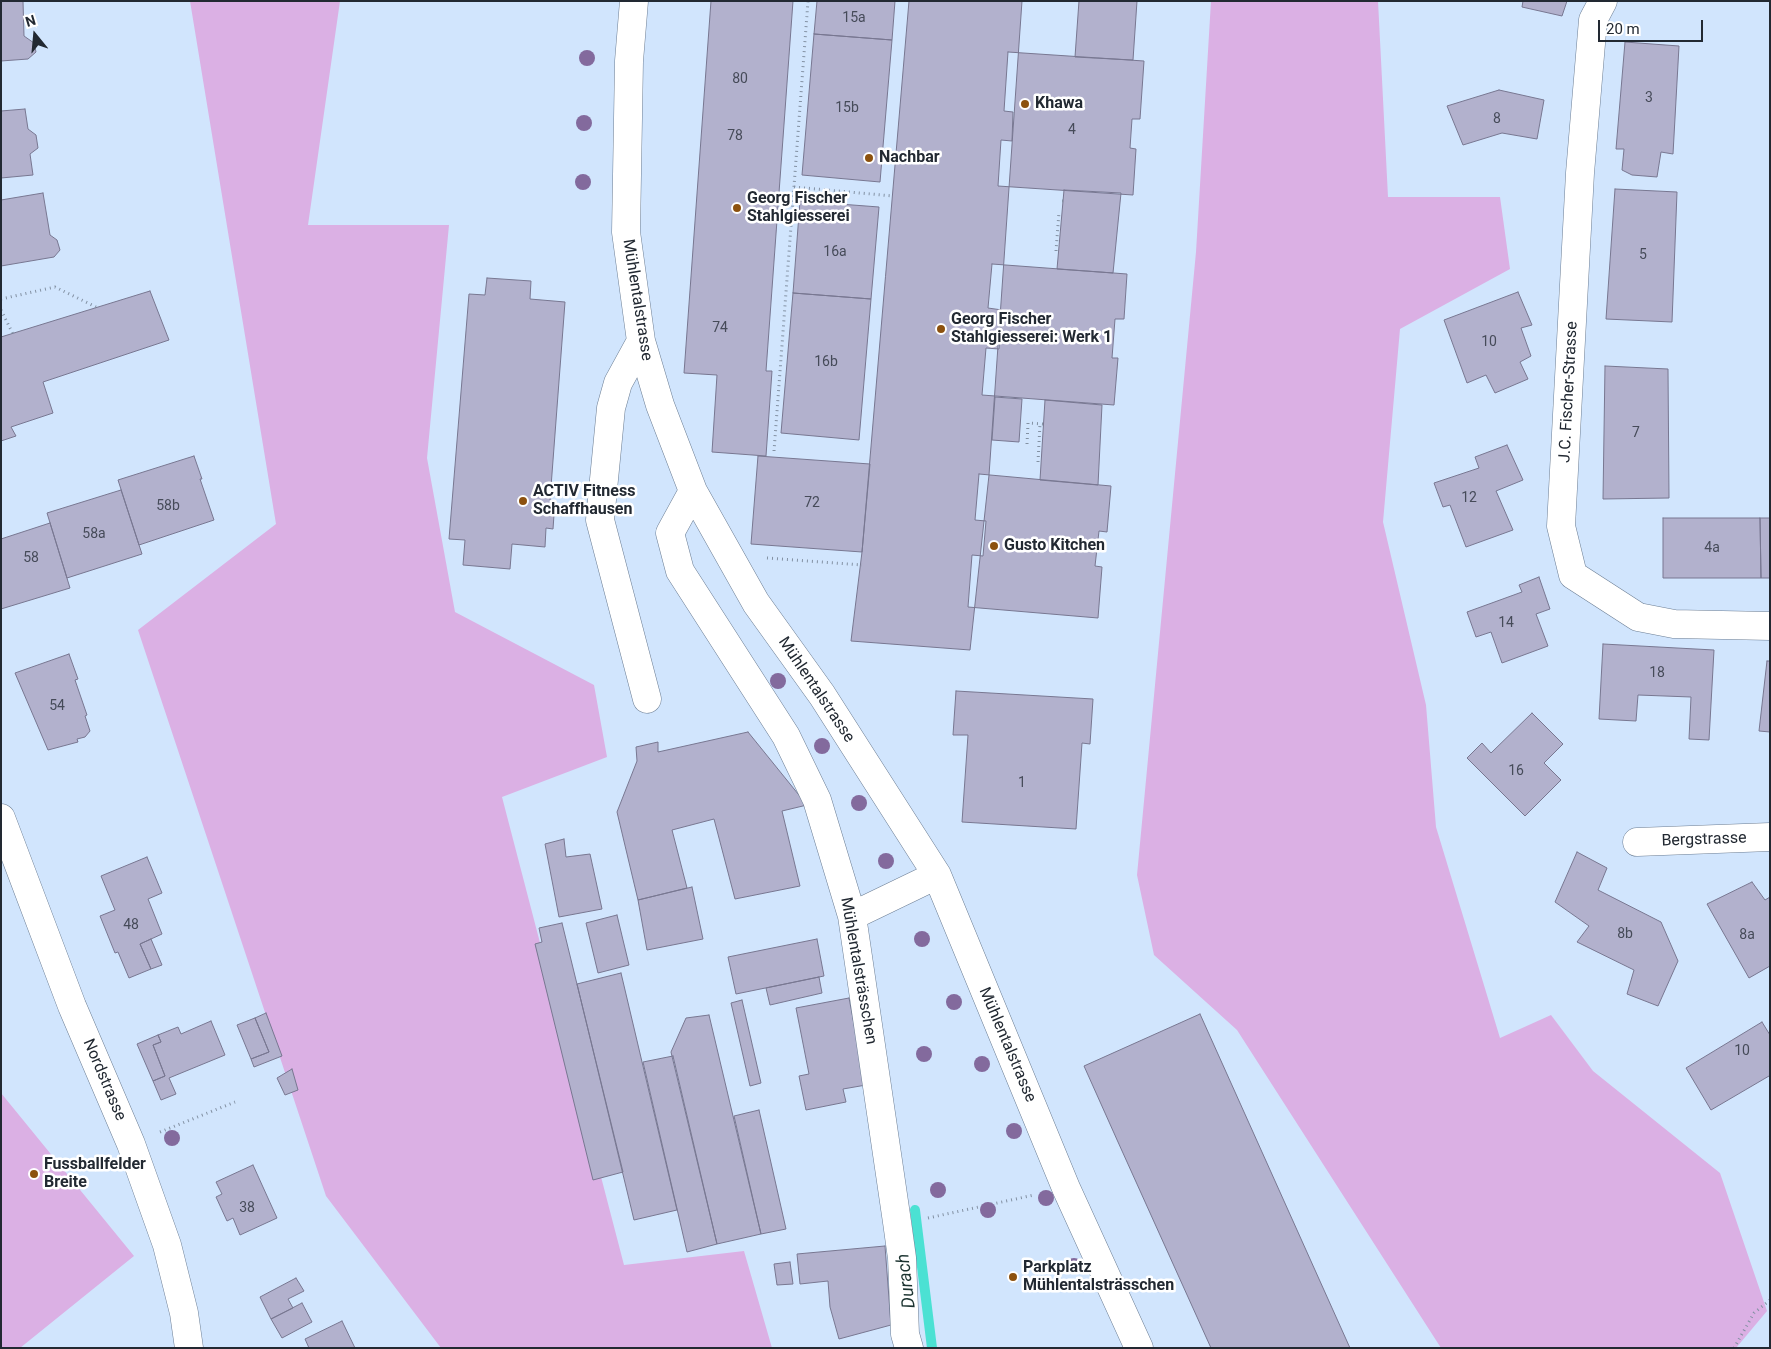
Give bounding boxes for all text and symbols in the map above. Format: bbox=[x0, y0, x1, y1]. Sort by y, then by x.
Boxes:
north arrow bbox=[10, 10, 60, 60]
house number: 15a bbox=[842, 10, 866, 26]
scale bar bbox=[1601, 10, 1706, 42]
text: N bbox=[24, 12, 38, 30]
text: 20 m bbox=[1606, 20, 1640, 38]
house number: 80 bbox=[732, 71, 748, 87]
house number: 3 bbox=[1645, 90, 1653, 106]
place label: Khawa bbox=[1035, 94, 1083, 114]
marker: Khawa bbox=[1019, 98, 1031, 110]
house number: 15b bbox=[835, 100, 859, 116]
house number: 8 bbox=[1493, 111, 1501, 127]
house number: 4 bbox=[1068, 122, 1076, 138]
house number: 78 bbox=[727, 128, 743, 144]
place label: Nachbar bbox=[879, 148, 940, 168]
marker: Nachbar bbox=[863, 152, 875, 164]
place label: Georg Fischer Stahlgiesserei bbox=[747, 189, 850, 227]
marker: Georg Fischer Stahlgiesserei bbox=[731, 202, 743, 214]
street label: Mühlentalstrasse bbox=[618, 238, 656, 362]
house number: 16a bbox=[823, 244, 847, 260]
house number: 5 bbox=[1639, 247, 1647, 263]
place label: Georg Fischer Stahlgiesserei: Werk 1 bbox=[951, 310, 1112, 348]
house number: 74 bbox=[712, 320, 728, 336]
street label: J.C. Fischer-Strasse bbox=[1556, 321, 1582, 463]
marker: Georg Fischer Stahlgiesserei: Werk 1 bbox=[935, 323, 947, 335]
house number: 10 bbox=[1481, 334, 1497, 350]
house number: 16b bbox=[814, 354, 838, 370]
house number: 7 bbox=[1632, 425, 1640, 441]
place label: ACTIV Fitness Schaffhausen bbox=[533, 482, 635, 520]
house number: 12 bbox=[1461, 490, 1477, 506]
marker: ACTIV Fitness Schaffhausen bbox=[517, 495, 529, 507]
house number: 72 bbox=[804, 495, 820, 511]
house number: 58b bbox=[156, 498, 180, 514]
house number: 58a bbox=[82, 526, 106, 542]
place label: Gusto Kitchen bbox=[1004, 536, 1105, 556]
marker: Gusto Kitchen bbox=[988, 540, 1000, 552]
house number: 4a bbox=[1704, 540, 1720, 556]
house number: 58 bbox=[23, 550, 39, 566]
house number: 14 bbox=[1498, 615, 1514, 631]
street label: Mühlentalstrasse bbox=[774, 634, 858, 746]
house number: 18 bbox=[1649, 665, 1665, 681]
house number: 54 bbox=[49, 698, 65, 714]
house number: 16 bbox=[1508, 763, 1524, 779]
house number: 1 bbox=[1018, 775, 1026, 791]
street label: Bergstrasse bbox=[1661, 829, 1747, 851]
street label: Mühlentalsträsschen bbox=[836, 896, 880, 1046]
house number: 48 bbox=[123, 917, 139, 933]
house number: 8b bbox=[1617, 926, 1633, 942]
house number: 8a bbox=[1739, 927, 1755, 943]
street label: Mühlentalstrasse bbox=[974, 985, 1040, 1105]
street label: Nordstrasse bbox=[78, 1036, 130, 1124]
house number: 10 bbox=[1734, 1043, 1750, 1059]
place label: Fussballfelder Breite bbox=[44, 1155, 146, 1193]
marker: Fussballfelder Breite bbox=[28, 1168, 40, 1180]
house number: 38 bbox=[239, 1200, 255, 1216]
water label: Durach bbox=[893, 1252, 921, 1310]
place label: Parkplatz Mühlentalsträsschen bbox=[1023, 1258, 1174, 1296]
marker: Parkplatz Mühlentalsträsschen bbox=[1007, 1271, 1019, 1283]

